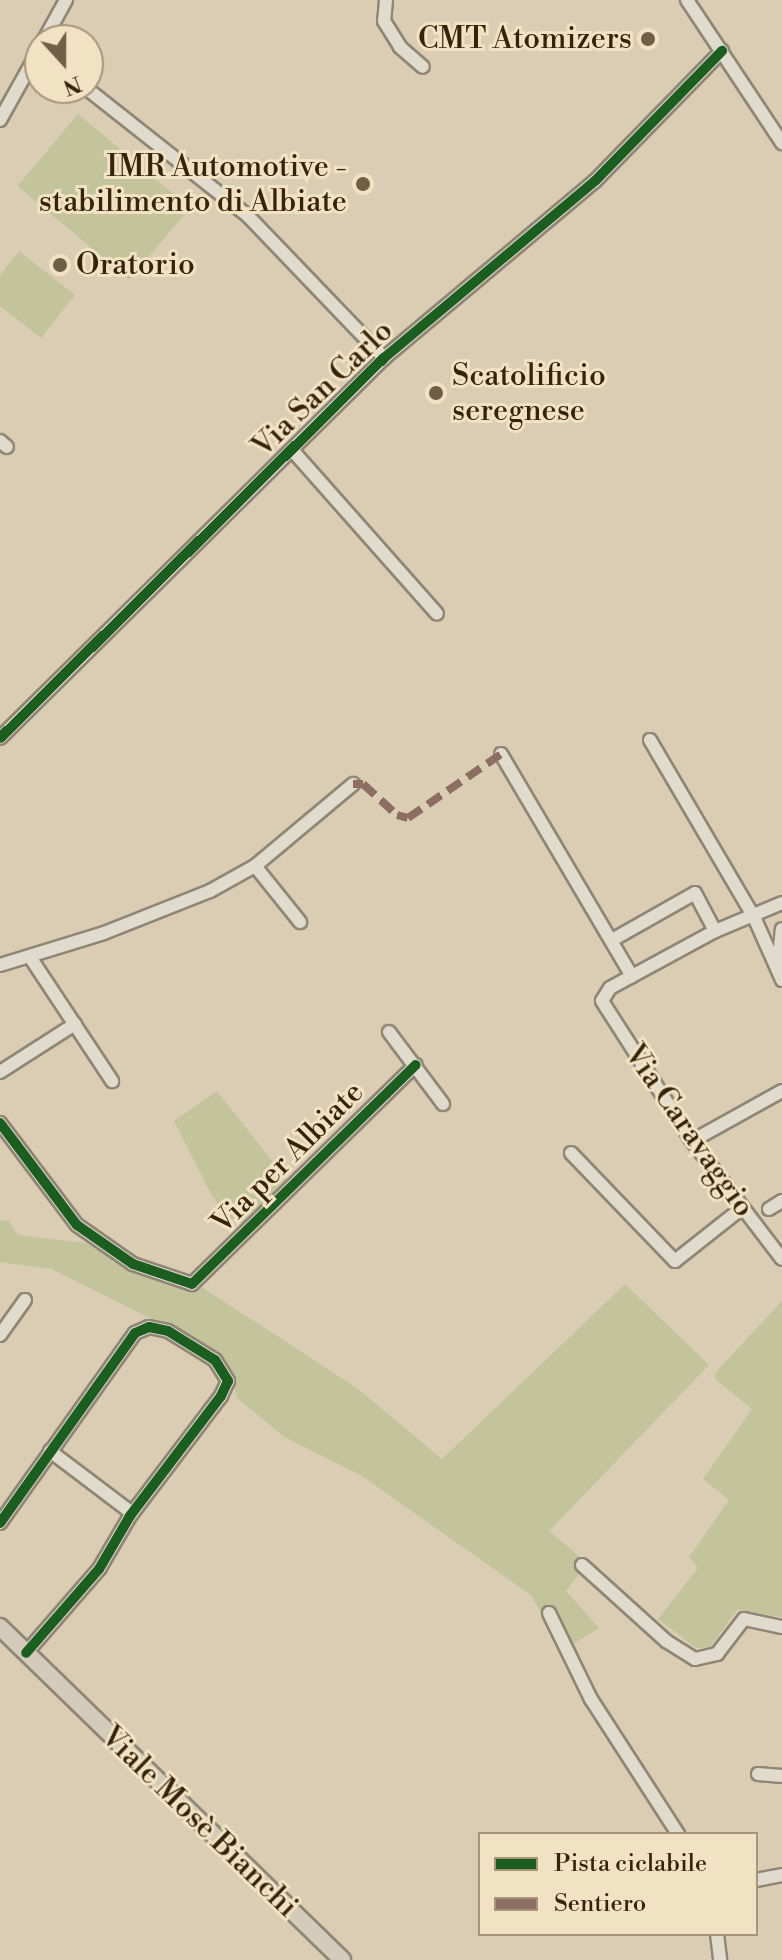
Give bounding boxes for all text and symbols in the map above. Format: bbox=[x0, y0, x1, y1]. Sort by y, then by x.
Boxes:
place label: CMT Atomizers bbox=[418, 21, 632, 57]
north arrow bbox=[24, 24, 104, 104]
marker: CMT Atomizers bbox=[639, 30, 657, 48]
text: N bbox=[59, 69, 85, 101]
place label: IMR Automotive - stabilimento di Albiate bbox=[39, 149, 347, 220]
marker: IMR Automotive - stabilimento di Albiate bbox=[354, 175, 372, 193]
place label: Oratorio bbox=[76, 247, 195, 283]
marker: Oratorio bbox=[51, 256, 69, 274]
street label: Via San Carlo bbox=[245, 313, 401, 465]
place label: Scatolificio seregnese bbox=[452, 358, 606, 428]
marker: Scatolificio seregnese bbox=[427, 384, 445, 402]
street label: Via Caravaggio bbox=[616, 1038, 762, 1224]
street label: Via per Albiate bbox=[205, 1075, 371, 1241]
street label: Viale Mosè Bianchi bbox=[93, 1719, 305, 1925]
legend bbox=[478, 1832, 758, 1936]
text: Pista ciclabile bbox=[554, 1849, 707, 1879]
text: Sentiero bbox=[554, 1889, 646, 1919]

